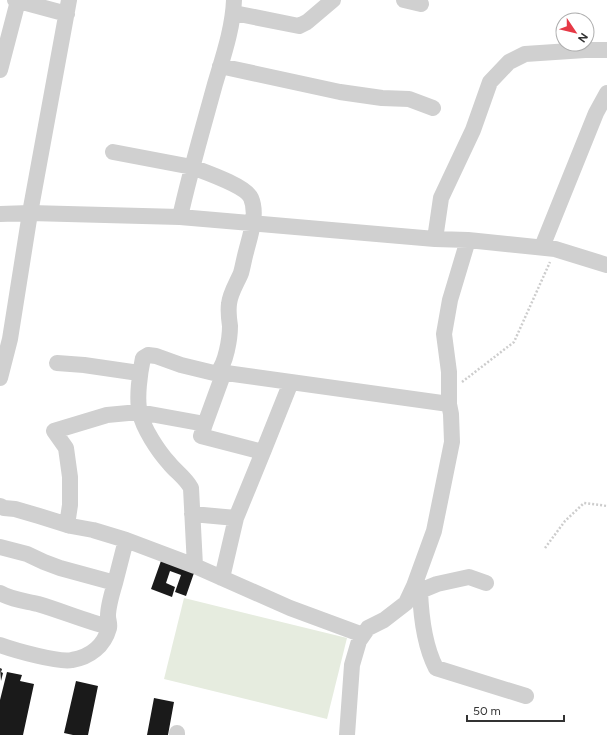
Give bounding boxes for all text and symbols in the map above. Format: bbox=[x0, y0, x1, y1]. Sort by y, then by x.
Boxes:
north arrow bbox=[555, 12, 595, 52]
text: N bbox=[575, 30, 591, 45]
scale bar bbox=[467, 697, 564, 723]
text: 50 m bbox=[473, 704, 501, 718]

